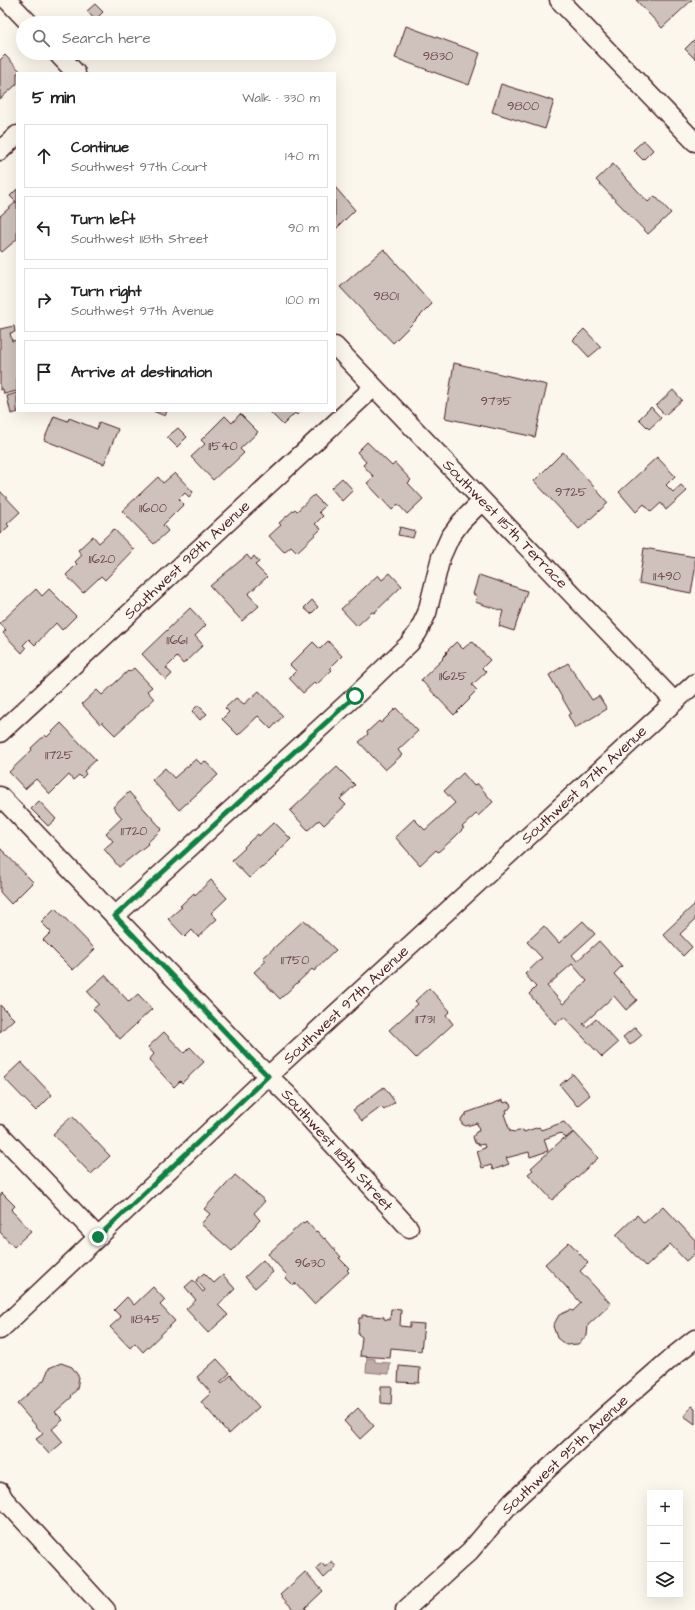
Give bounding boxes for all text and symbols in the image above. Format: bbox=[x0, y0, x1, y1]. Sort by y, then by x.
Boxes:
search box bbox=[16, 16, 336, 60]
icon: search bbox=[30, 27, 52, 49]
text: Search here bbox=[62, 28, 151, 49]
house number: 9830 bbox=[423, 47, 453, 65]
text: 5 min bbox=[32, 86, 75, 110]
text: Walk · 330 m bbox=[242, 89, 320, 107]
house number: 9800 bbox=[507, 97, 539, 115]
text: Continue bbox=[71, 137, 129, 158]
icon: ahead bbox=[33, 145, 55, 167]
text: 140 m bbox=[285, 147, 319, 165]
text: Southwest 97th Court bbox=[71, 158, 207, 176]
text: Turn left bbox=[71, 209, 135, 230]
icon: left bbox=[33, 217, 55, 239]
text: 90 m bbox=[288, 219, 319, 237]
text: Southwest 118th Street bbox=[71, 230, 208, 248]
text: Turn right bbox=[71, 281, 142, 302]
house number: 9801 bbox=[373, 287, 399, 305]
icon: right bbox=[33, 289, 55, 311]
text: 100 m bbox=[286, 291, 319, 309]
text: Southwest 97th Avenue bbox=[71, 302, 214, 320]
icon: arrive bbox=[33, 361, 55, 383]
text: Arrive at destination bbox=[71, 362, 212, 383]
house number: 9735 bbox=[480, 392, 512, 410]
house number: 11540 bbox=[208, 437, 238, 455]
street label: Southwest 115th Terrace bbox=[438, 455, 572, 593]
house number: 9725 bbox=[555, 483, 587, 501]
street label: Southwest 98th Avenue bbox=[119, 496, 255, 624]
house number: 11600 bbox=[139, 499, 167, 517]
house number: 11620 bbox=[88, 550, 116, 568]
house number: 11490 bbox=[653, 567, 681, 585]
house number: 11661 bbox=[166, 631, 188, 649]
house number: 11625 bbox=[439, 667, 467, 685]
route start bbox=[346, 687, 364, 705]
street label: Southwest 97th Avenue bbox=[516, 721, 652, 849]
house number: 11725 bbox=[45, 746, 73, 764]
house number: 11720 bbox=[121, 822, 147, 840]
street label: Southwest 97th Avenue bbox=[278, 941, 414, 1069]
house number: 11750 bbox=[281, 951, 309, 969]
house number: 11731 bbox=[415, 1010, 435, 1028]
street label: Southwest 118th Street bbox=[276, 1084, 398, 1216]
route end bbox=[89, 1228, 107, 1246]
house number: 9630 bbox=[295, 1254, 325, 1272]
house number: 11845 bbox=[131, 1310, 161, 1328]
street label: Southwest 95th Avenue bbox=[497, 1391, 633, 1519]
map controls bbox=[647, 1490, 683, 1598]
button: + bbox=[647, 1490, 683, 1526]
button: − bbox=[647, 1526, 683, 1562]
button: layers bbox=[647, 1562, 683, 1598]

